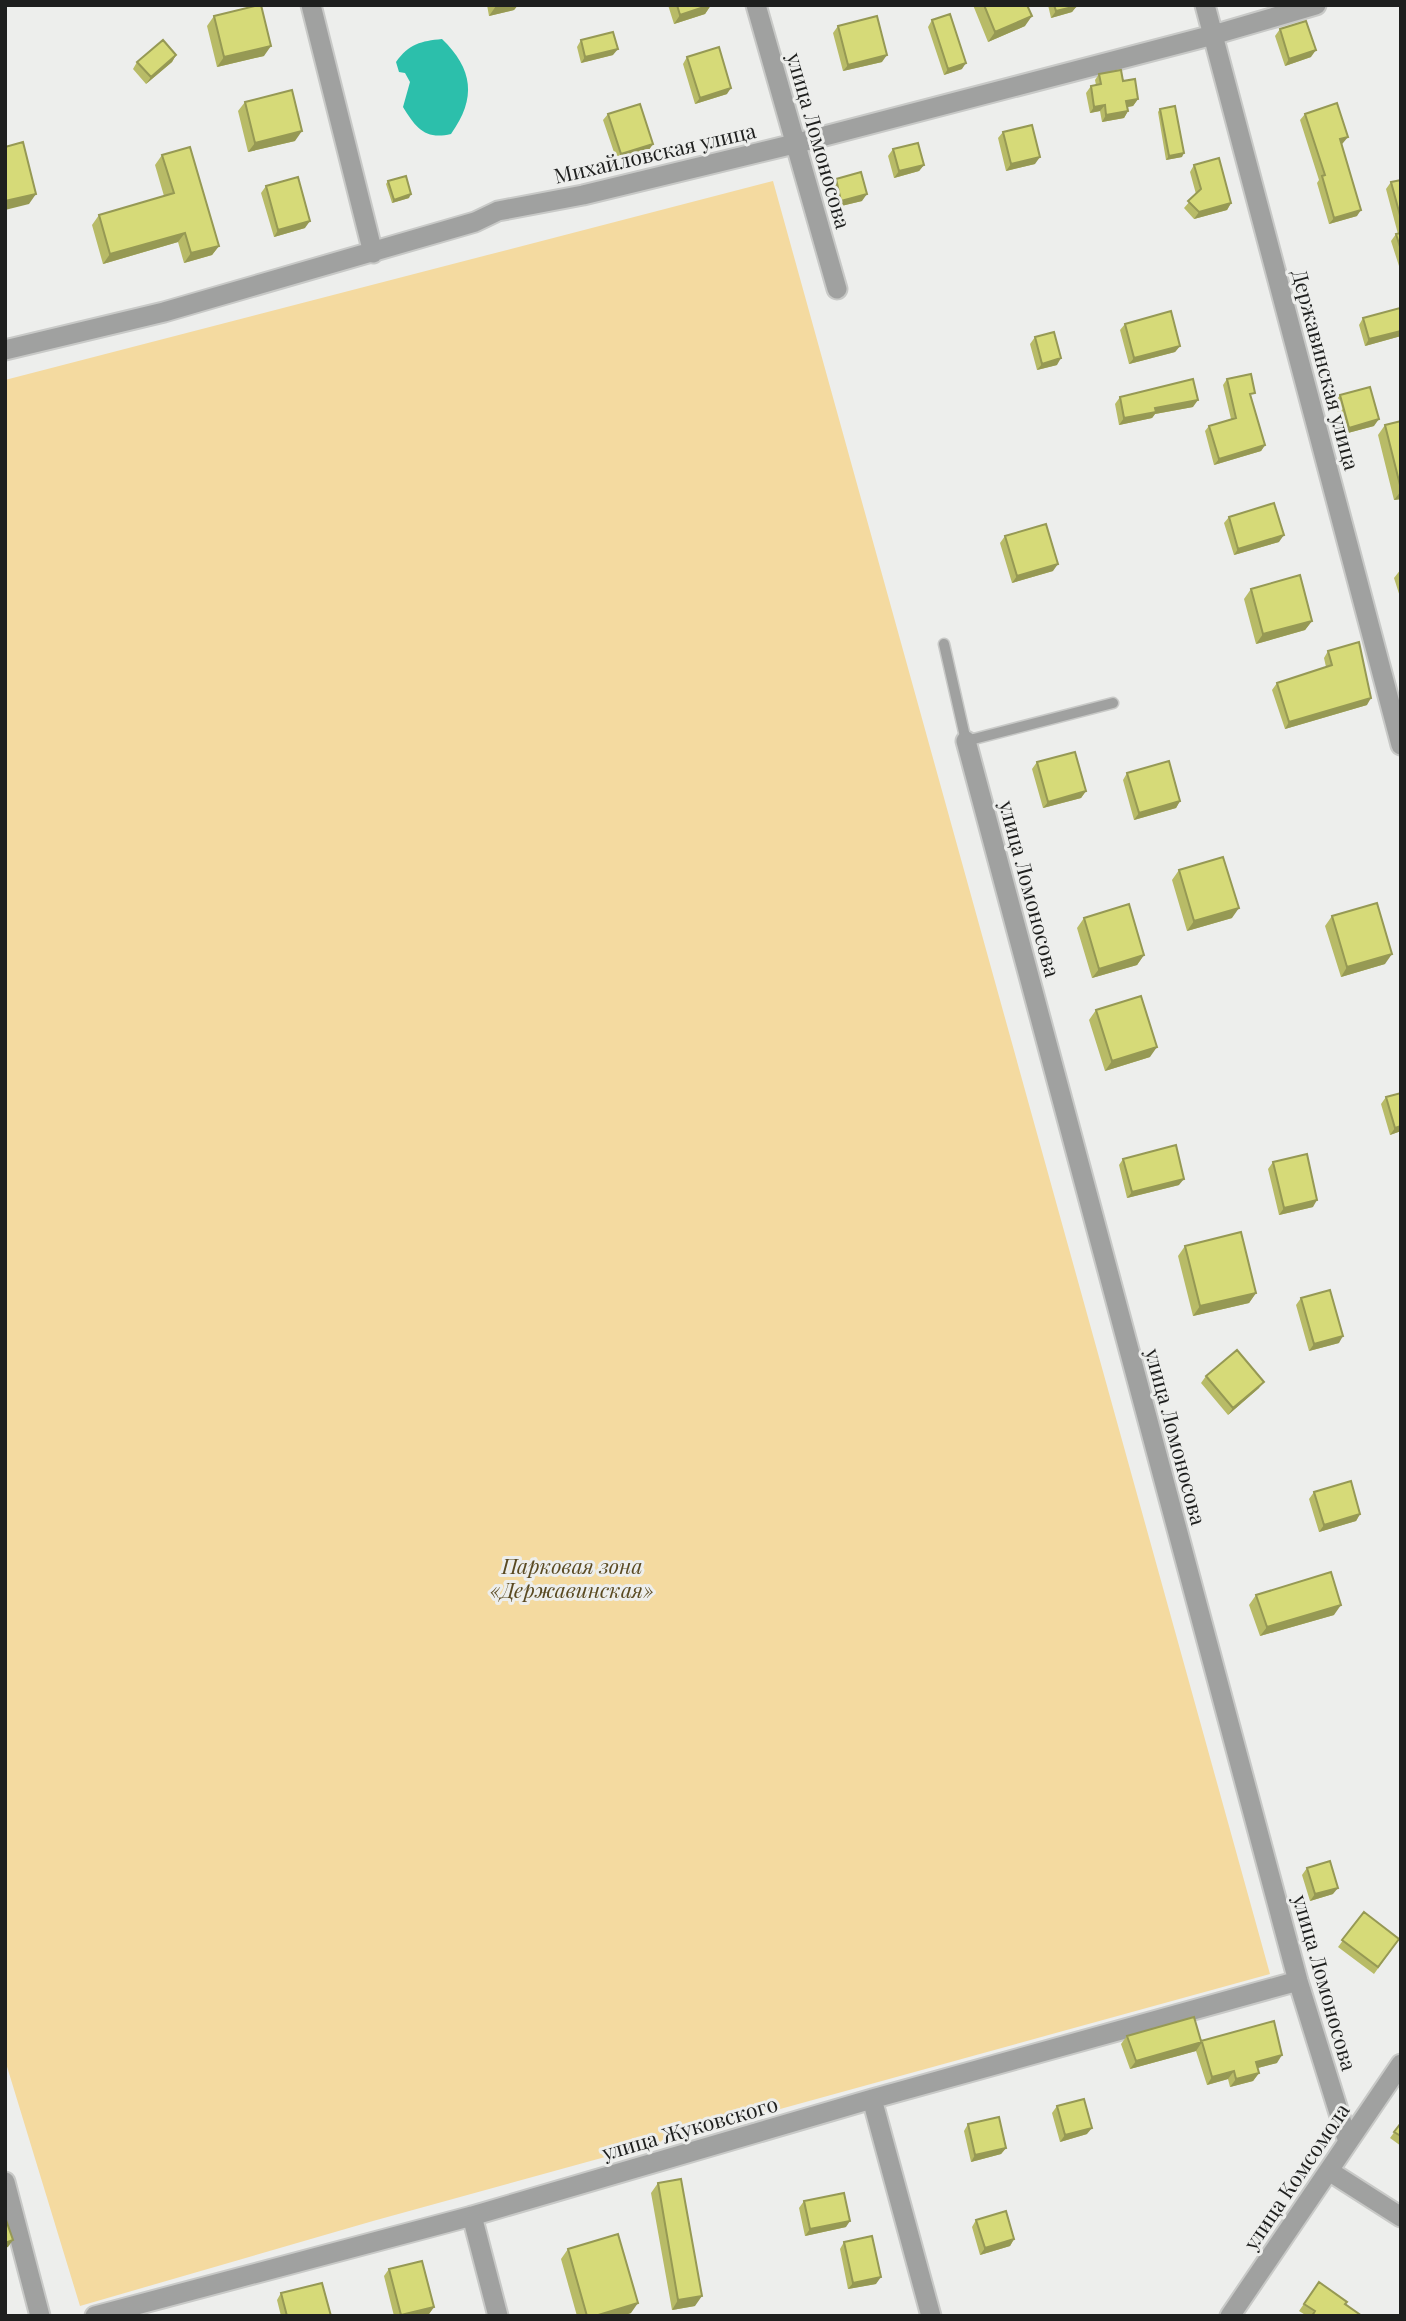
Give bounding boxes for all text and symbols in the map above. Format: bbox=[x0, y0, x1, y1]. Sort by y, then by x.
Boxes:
street label: улица Ломоносова bbox=[781, 48, 859, 232]
street label: Михайловская улица bbox=[551, 115, 759, 189]
street label: Державинская улица bbox=[1287, 266, 1367, 474]
street label: улица Ломоносова bbox=[994, 796, 1068, 980]
street label: улица Ломоносова bbox=[1140, 1344, 1214, 1528]
park label: Парковая зона «Державинская» bbox=[490, 1551, 654, 1603]
street label: улица Ломоносова bbox=[1287, 1890, 1365, 2074]
street label: улица Жуковского bbox=[597, 2089, 781, 2166]
street label: улица Комсомола bbox=[1235, 2097, 1355, 2256]

